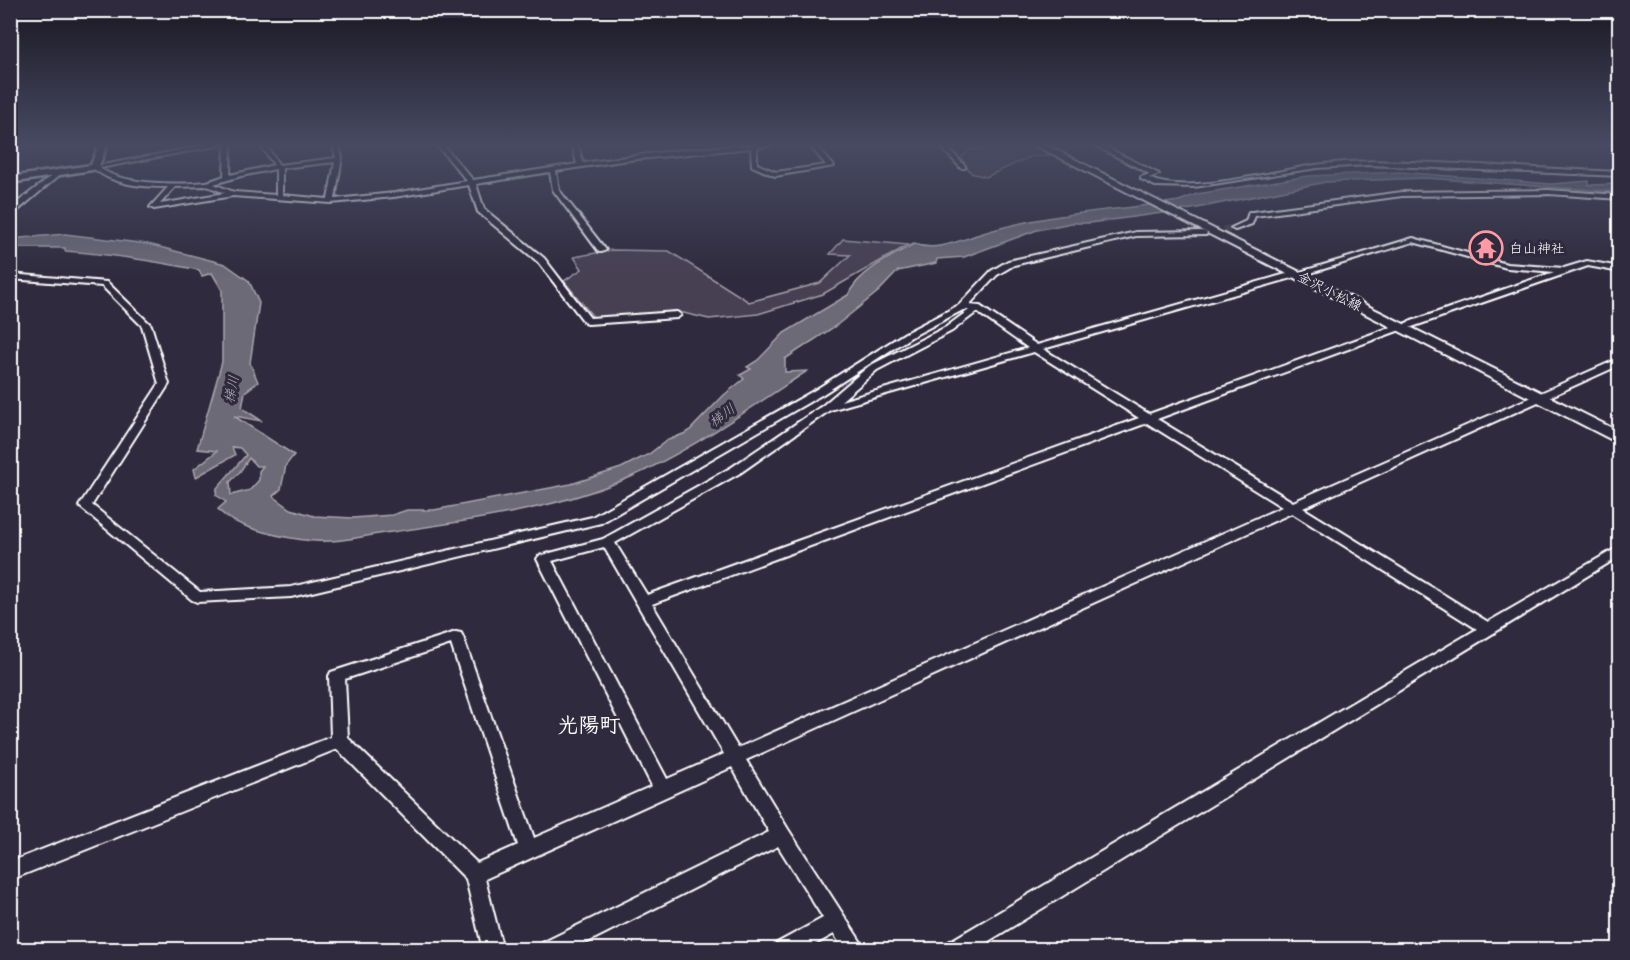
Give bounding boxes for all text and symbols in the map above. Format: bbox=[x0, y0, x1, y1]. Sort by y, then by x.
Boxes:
temple icon: 白山神社 bbox=[1468, 230, 1504, 266]
place label: 白山神社 bbox=[1509, 238, 1565, 260]
street label: 金沢小松線 bbox=[1293, 266, 1366, 318]
water label: 梯川 bbox=[219, 373, 245, 405]
water label: 梯川 bbox=[705, 399, 740, 433]
district label: 光陽町 bbox=[558, 710, 621, 743]

